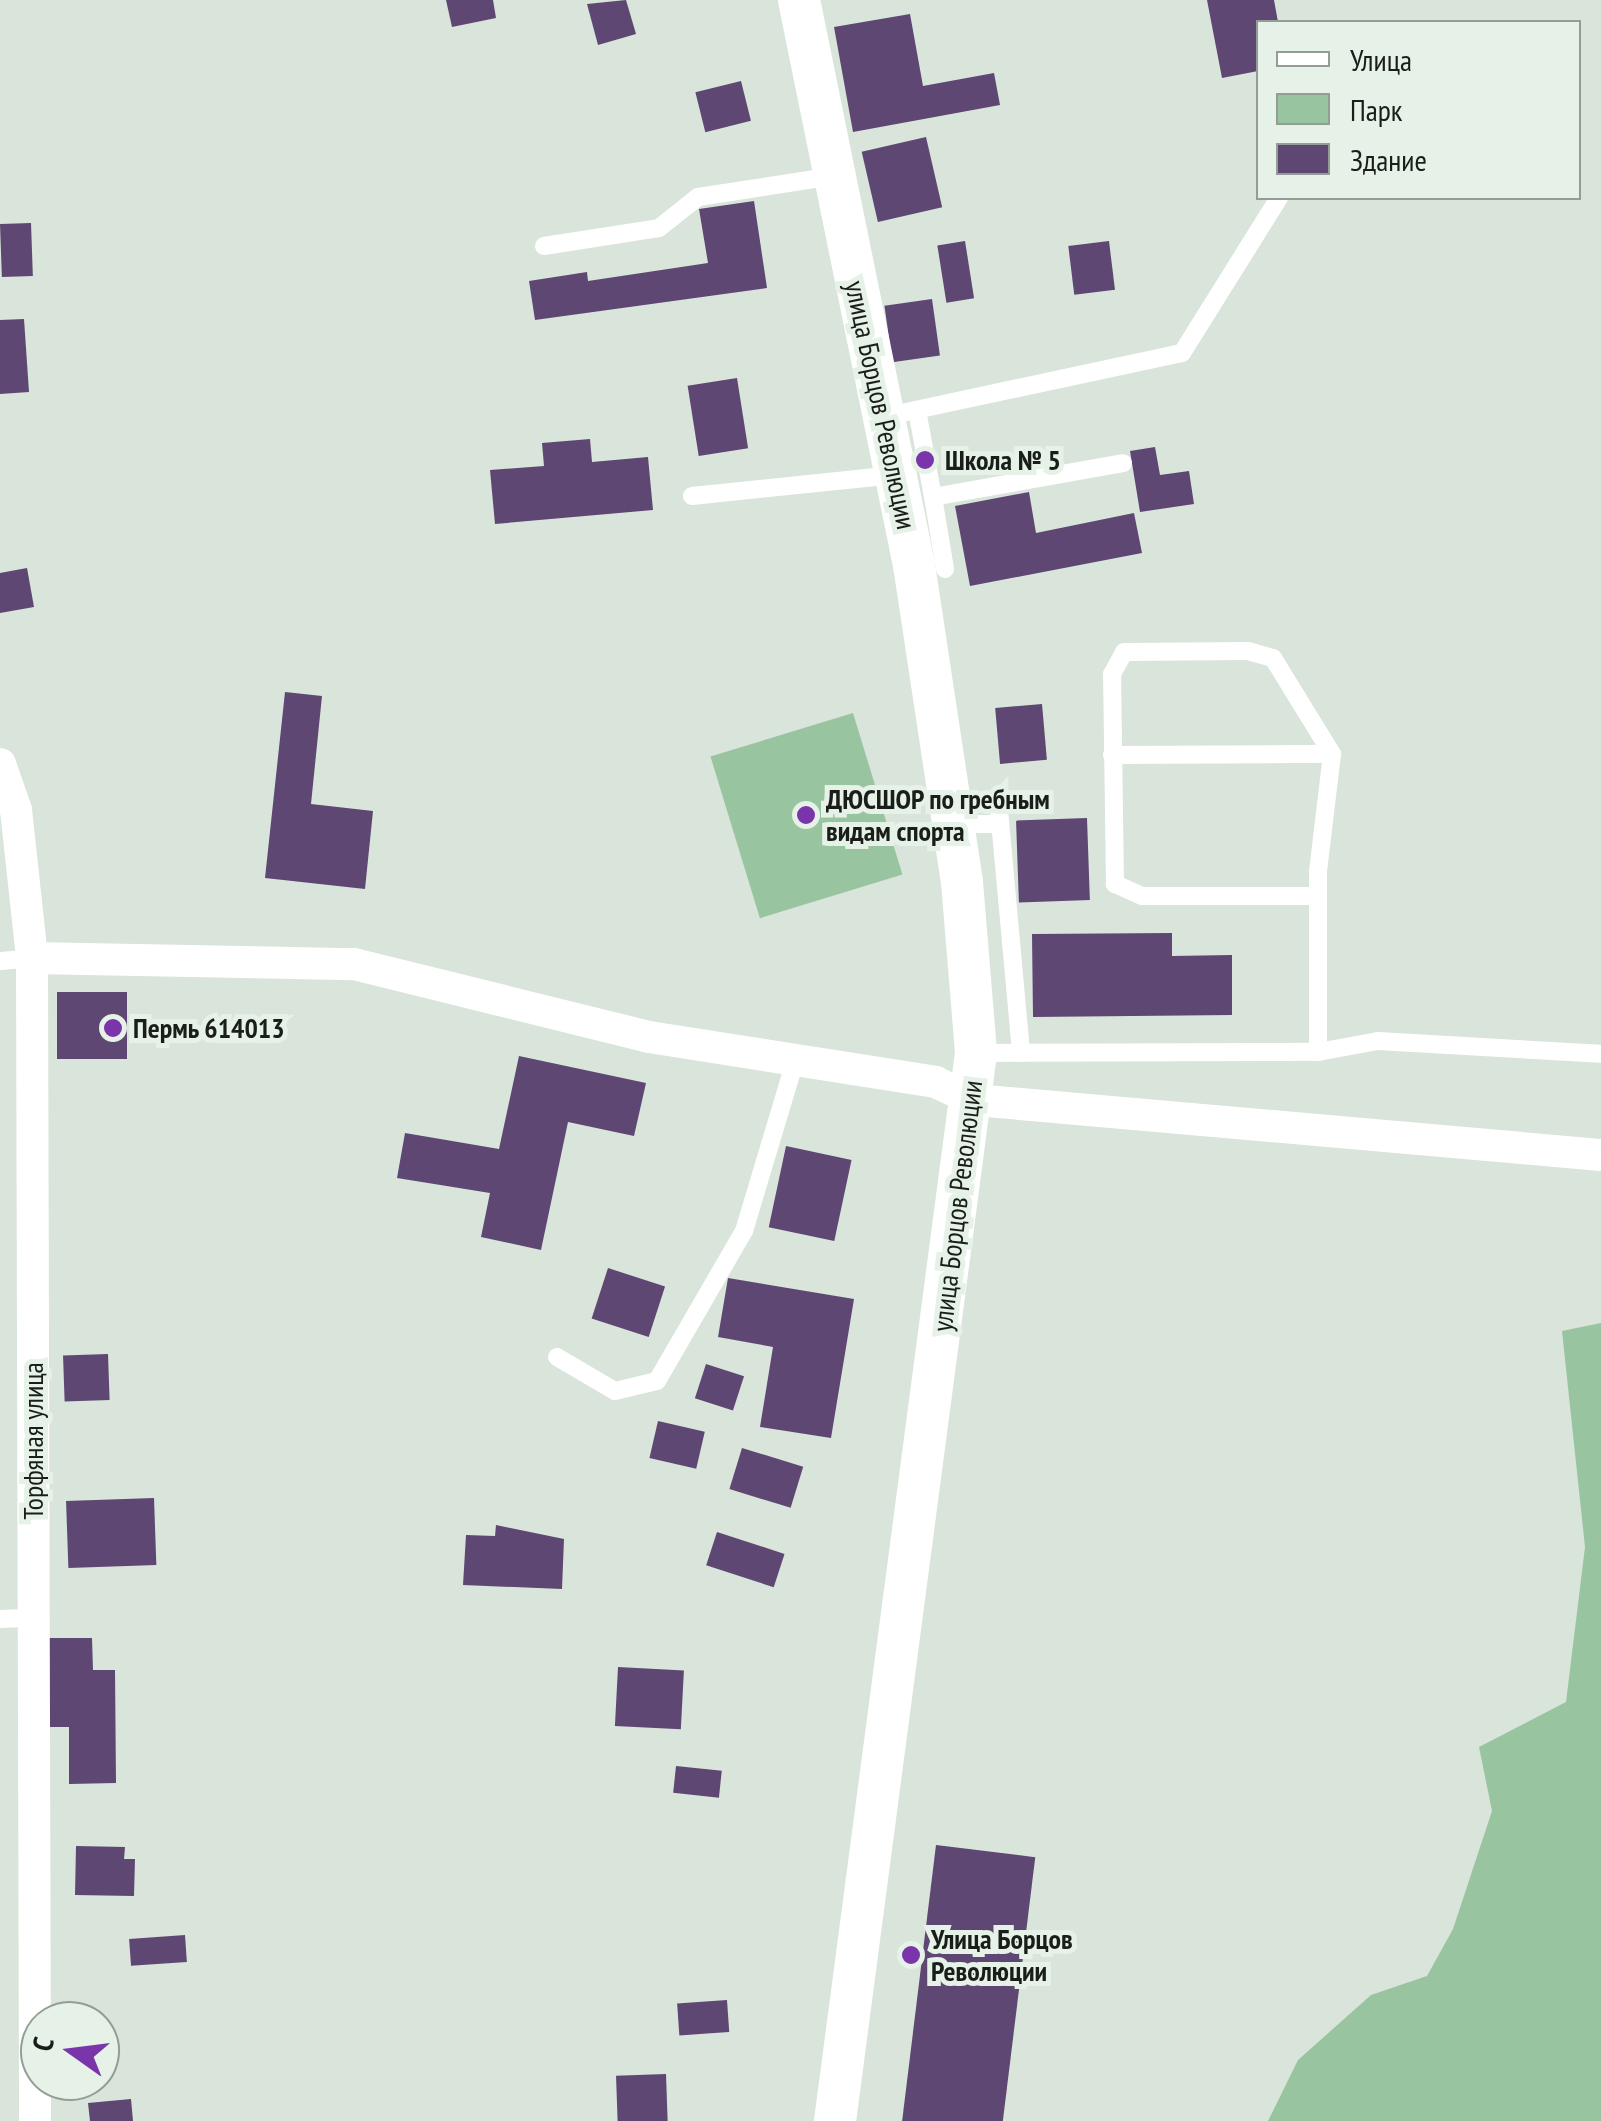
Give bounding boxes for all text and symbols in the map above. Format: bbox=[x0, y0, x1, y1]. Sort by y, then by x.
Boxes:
legend bbox=[1256, 20, 1581, 200]
text: Улица bbox=[1350, 40, 1412, 79]
text: Парк bbox=[1350, 90, 1402, 129]
text: Здание bbox=[1350, 140, 1427, 179]
street label: улица Борцов Революции bbox=[838, 278, 924, 532]
place label: Школа № 5 bbox=[945, 443, 1061, 477]
marker: Школа № 5 bbox=[914, 449, 936, 471]
place label: ДЮСШОР по гребным видам спорта bbox=[826, 782, 1051, 848]
marker: ДЮСШОР по гребным видам спорта bbox=[795, 804, 817, 826]
place label: Пермь 614013 bbox=[133, 1011, 285, 1045]
marker: Пермь 614013 bbox=[102, 1017, 124, 1039]
street label: улица Борцов Революции bbox=[925, 1078, 989, 1334]
street label: Торфяная улица bbox=[16, 1362, 50, 1520]
place label: Улица Борцов Революции bbox=[931, 1922, 1073, 1988]
marker: Улица Борцов Революции bbox=[900, 1944, 922, 1966]
north arrow bbox=[20, 2001, 120, 2101]
text: С bbox=[23, 2033, 62, 2055]

